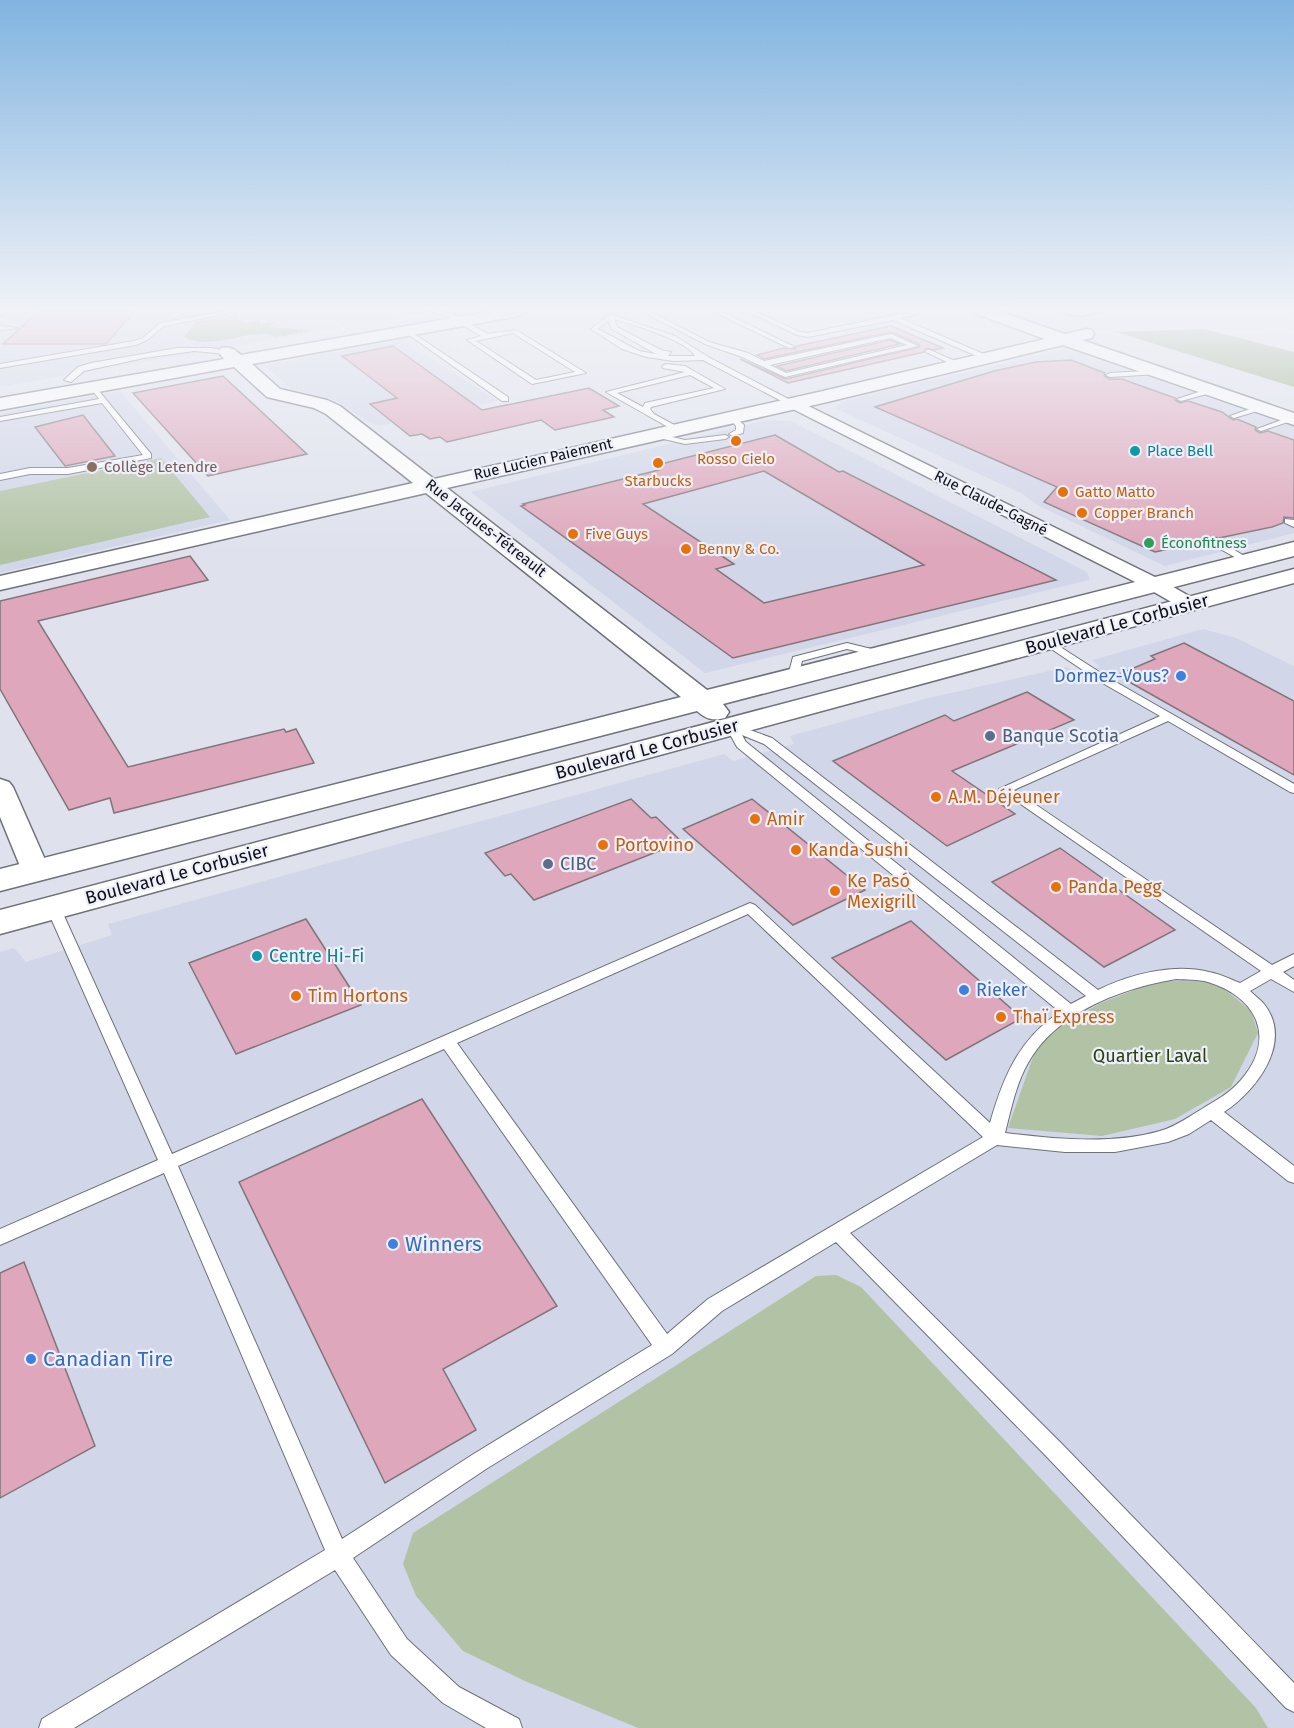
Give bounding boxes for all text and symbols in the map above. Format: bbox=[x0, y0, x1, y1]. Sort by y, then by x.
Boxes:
street label: Rue Lucien Paiement bbox=[472, 434, 615, 484]
marker: Rosso Cielo bbox=[729, 434, 743, 448]
place label: Place Bell bbox=[1147, 442, 1214, 460]
marker: Place Bell bbox=[1128, 444, 1142, 458]
place label: Rosso Cielo bbox=[697, 450, 775, 468]
marker: Starbucks bbox=[651, 456, 665, 470]
place label: Collège Letendre bbox=[104, 458, 217, 476]
marker: Collège Letendre bbox=[85, 460, 99, 474]
street label: Rue Claude-Gagné bbox=[931, 467, 1051, 539]
place label: Starbucks bbox=[625, 472, 691, 490]
street label: Rue Jacques-Tétreault bbox=[422, 475, 550, 581]
place label: Gatto Matto bbox=[1075, 483, 1155, 501]
marker: Gatto Matto bbox=[1056, 485, 1070, 499]
place label: Copper Branch bbox=[1094, 504, 1194, 522]
marker: Copper Branch bbox=[1075, 506, 1089, 520]
place label: Five Guys bbox=[585, 525, 648, 543]
marker: Five Guys bbox=[566, 527, 580, 541]
place label: Éconofitness bbox=[1161, 534, 1247, 552]
marker: Éconofitness bbox=[1142, 536, 1156, 550]
place label: Benny & Co. bbox=[698, 540, 779, 558]
marker: Benny & Co. bbox=[679, 542, 693, 556]
street label: Boulevard Le Corbusier bbox=[1023, 589, 1211, 659]
place label: Dormez-Vous? bbox=[1054, 665, 1169, 687]
marker: Dormez-Vous? bbox=[1174, 669, 1188, 683]
street label: Boulevard Le Corbusier bbox=[553, 714, 741, 784]
place label: Banque Scotia bbox=[1002, 725, 1119, 747]
marker: Banque Scotia bbox=[983, 729, 997, 743]
place label: A.M. Déjeuner bbox=[948, 786, 1060, 808]
marker: A.M. Déjeuner bbox=[929, 790, 943, 804]
place label: Amir bbox=[767, 808, 805, 830]
marker: Amir bbox=[748, 812, 762, 826]
place label: Portovino bbox=[615, 834, 694, 856]
marker: Portovino bbox=[596, 838, 610, 852]
street label: Boulevard Le Corbusier bbox=[83, 839, 271, 909]
place label: Kanda Sushi bbox=[808, 839, 908, 861]
marker: Kanda Sushi bbox=[789, 843, 803, 857]
place label: CIBC bbox=[560, 853, 596, 875]
marker: CIBC bbox=[541, 857, 555, 871]
place label: Ke Pasó Mexigrill bbox=[847, 870, 916, 913]
place label: Panda Pegg bbox=[1068, 876, 1162, 898]
marker: Panda Pegg bbox=[1049, 880, 1063, 894]
marker: Ke Pasó Mexigrill bbox=[828, 884, 842, 898]
place label: Centre Hi-Fi bbox=[269, 945, 364, 967]
marker: Centre Hi-Fi bbox=[250, 949, 264, 963]
place label: Rieker bbox=[976, 979, 1028, 1001]
marker: Rieker bbox=[957, 983, 971, 997]
place label: Tim Hortons bbox=[308, 985, 408, 1007]
marker: Tim Hortons bbox=[289, 989, 303, 1003]
place label: Thaï Express bbox=[1013, 1006, 1114, 1028]
marker: Thaï Express bbox=[994, 1010, 1008, 1024]
park label: Quartier Laval bbox=[1093, 1045, 1207, 1067]
place label: Winners bbox=[405, 1231, 482, 1257]
marker: Winners bbox=[386, 1237, 400, 1251]
place label: Canadian Tire bbox=[43, 1346, 173, 1372]
marker: Canadian Tire bbox=[24, 1352, 38, 1366]

